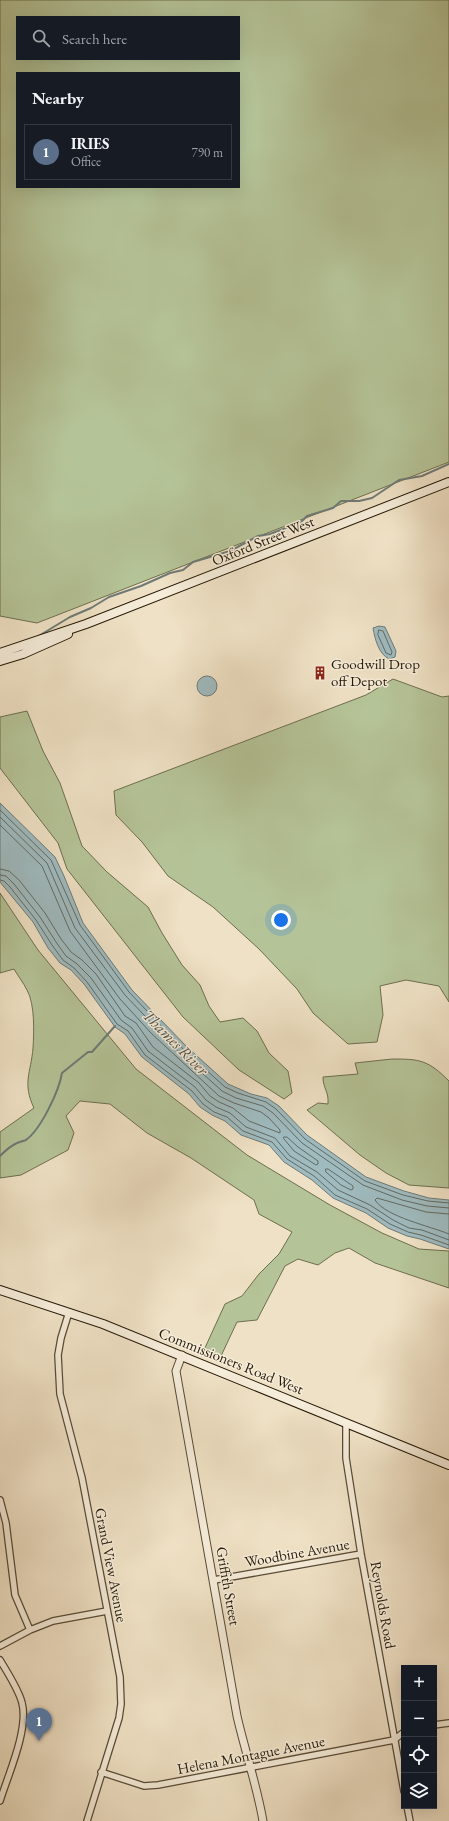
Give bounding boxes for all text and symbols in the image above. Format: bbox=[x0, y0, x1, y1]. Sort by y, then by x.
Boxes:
search box bbox=[16, 16, 240, 60]
icon: search bbox=[30, 27, 52, 49]
text: Search here bbox=[62, 29, 127, 48]
text: Nearby bbox=[32, 87, 84, 109]
text: IRIES bbox=[71, 134, 109, 153]
text: 1 bbox=[43, 144, 49, 161]
text: 790 m bbox=[192, 144, 223, 161]
text: Office bbox=[71, 153, 101, 170]
street label: Oxford Street West bbox=[209, 511, 317, 570]
place label: Goodwill Drop off Depot bbox=[331, 654, 420, 690]
building icon: Goodwill Drop off Depot bbox=[312, 665, 328, 681]
your location bbox=[271, 910, 291, 930]
water label: Thames River bbox=[138, 1005, 214, 1080]
street label: Commissioners Road West bbox=[156, 1323, 307, 1398]
street label: Grand View Avenue bbox=[91, 1506, 132, 1624]
street label: Woodbine Avenue bbox=[243, 1534, 351, 1571]
street label: Griffith Street bbox=[212, 1545, 245, 1627]
street label: Reynolds Road bbox=[366, 1560, 401, 1651]
map controls bbox=[401, 1665, 437, 1809]
button: + bbox=[401, 1665, 437, 1701]
button: − bbox=[401, 1701, 437, 1737]
pin: 1 bbox=[26, 1708, 52, 1741]
street label: Helena Montague Avenue bbox=[175, 1731, 326, 1778]
button: locate bbox=[401, 1737, 437, 1773]
button: layers bbox=[401, 1773, 437, 1809]

